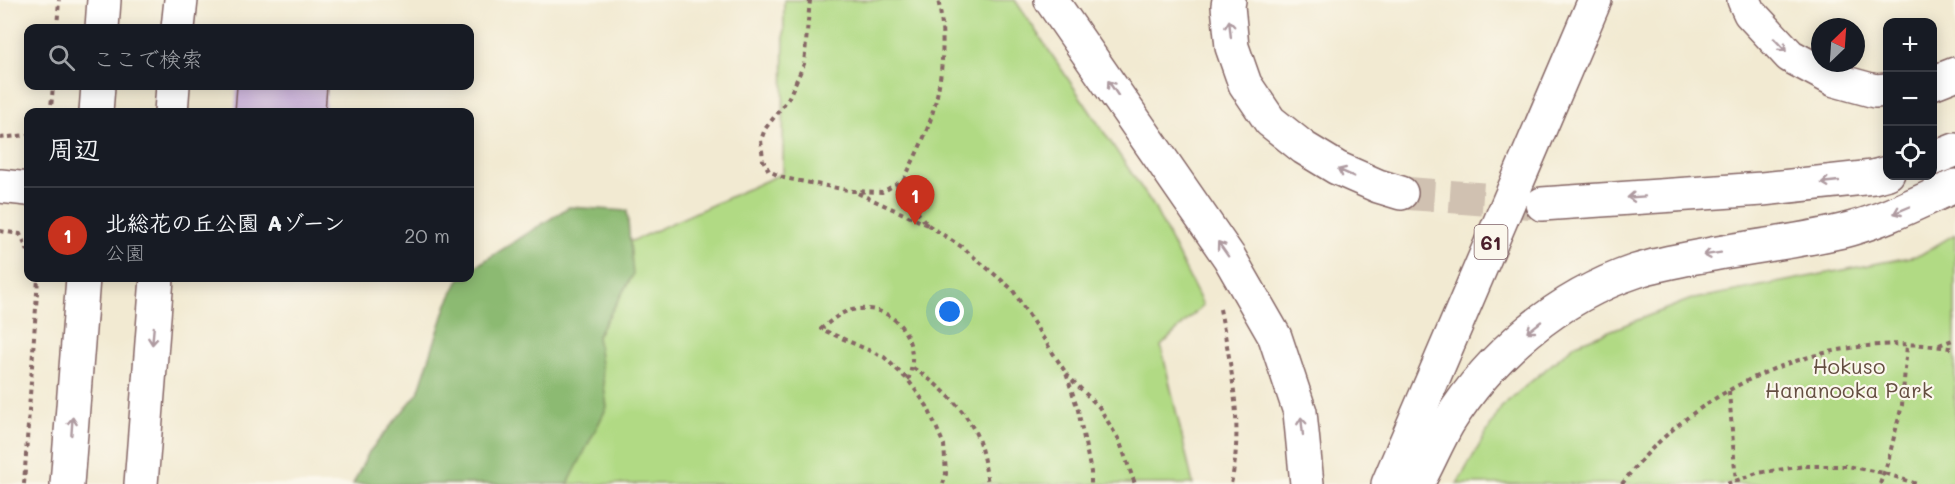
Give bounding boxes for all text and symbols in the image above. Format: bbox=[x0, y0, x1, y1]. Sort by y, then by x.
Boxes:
north arrow bbox=[1811, 18, 1865, 72]
map controls bbox=[1883, 18, 1937, 180]
button: + bbox=[1883, 18, 1937, 72]
one-way arrow bbox=[1224, 19, 1235, 39]
search box bbox=[24, 24, 474, 90]
one-way arrow bbox=[1773, 38, 1788, 53]
icon: search bbox=[45, 41, 78, 74]
text: ここで検索 bbox=[93, 44, 203, 73]
button: − bbox=[1883, 72, 1937, 126]
one-way arrow bbox=[1107, 81, 1119, 97]
button: locate bbox=[1883, 126, 1937, 180]
text: 周辺 bbox=[48, 132, 100, 166]
one-way arrow bbox=[1338, 166, 1356, 178]
pin: 1 bbox=[896, 176, 934, 225]
one-way arrow bbox=[1820, 177, 1840, 188]
one-way arrow bbox=[1626, 192, 1646, 203]
one-way arrow bbox=[1893, 205, 1911, 216]
text: 北総花の丘公園 Aゾーン bbox=[105, 208, 345, 237]
text: 1 bbox=[63, 222, 72, 248]
text: 20 m bbox=[404, 222, 450, 248]
road number: 61 bbox=[1474, 225, 1508, 259]
text: 公園 bbox=[105, 239, 145, 265]
one-way arrow bbox=[1217, 241, 1230, 257]
one-way arrow bbox=[1703, 249, 1723, 260]
your location bbox=[935, 297, 964, 326]
one-way arrow bbox=[1526, 321, 1542, 334]
one-way arrow bbox=[147, 325, 158, 345]
park label: Hokuso Hananooka Park bbox=[1765, 352, 1933, 403]
one-way arrow bbox=[67, 416, 78, 436]
one-way arrow bbox=[1296, 416, 1307, 436]

